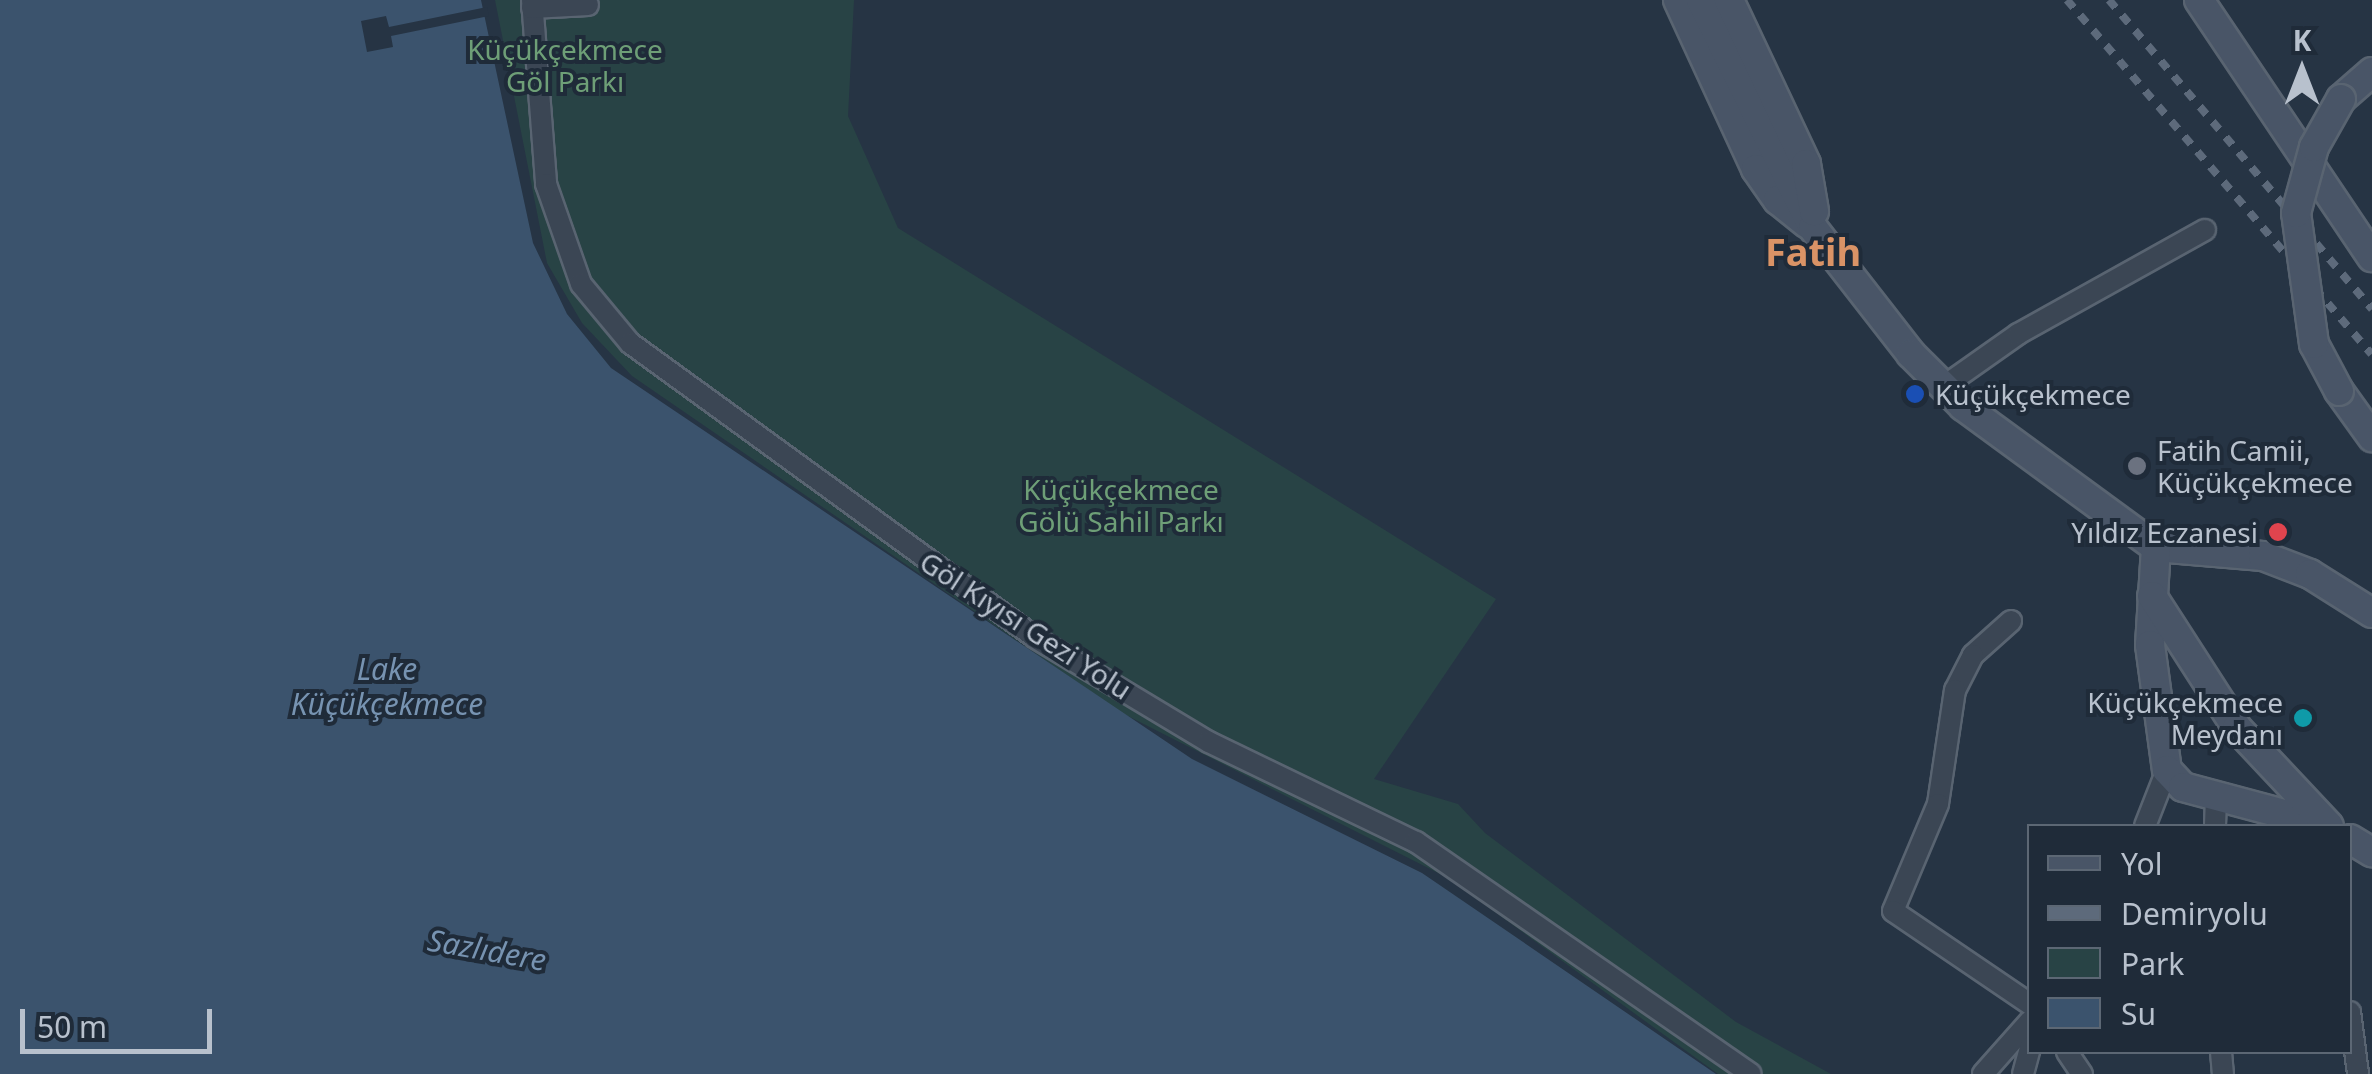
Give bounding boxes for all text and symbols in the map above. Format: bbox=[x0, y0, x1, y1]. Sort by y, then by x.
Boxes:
north arrow bbox=[2252, 20, 2352, 120]
text: K bbox=[2293, 21, 2311, 59]
park label: Küçükçekmece Göl Parkı bbox=[467, 32, 663, 98]
district label: Fatih bbox=[1765, 229, 1861, 275]
place label: Küçükçekmece bbox=[1935, 377, 2131, 411]
marker: Küçükçekmece bbox=[1904, 383, 1926, 405]
place label: Fatih Camii, Küçükçekmece bbox=[2157, 433, 2353, 499]
marker: Fatih Camii, Küçükçekmece bbox=[2126, 455, 2148, 477]
park label: Küçükçekmece Gölü Sahil Parkı bbox=[1018, 472, 1224, 538]
place label: Yıldız Eczanesi bbox=[2071, 515, 2258, 549]
marker: Yıldız Eczanesi bbox=[2267, 521, 2289, 543]
street label: Göl Kıyısı Gezi Yolu bbox=[914, 544, 1138, 706]
water label: Lake Küçükçekmece bbox=[291, 651, 483, 722]
place label: Küçükçekmece Meydanı bbox=[2087, 685, 2283, 751]
marker: Küçükçekmece Meydanı bbox=[2292, 707, 2314, 729]
legend bbox=[2027, 824, 2352, 1054]
text: Yol bbox=[2121, 843, 2162, 884]
text: Demiryolu bbox=[2121, 893, 2268, 934]
water label: Sazlıdere bbox=[425, 922, 549, 978]
text: Park bbox=[2121, 943, 2184, 984]
scale bar bbox=[25, 989, 218, 1051]
text: Su bbox=[2121, 993, 2156, 1034]
text: 50 m bbox=[37, 1006, 107, 1047]

